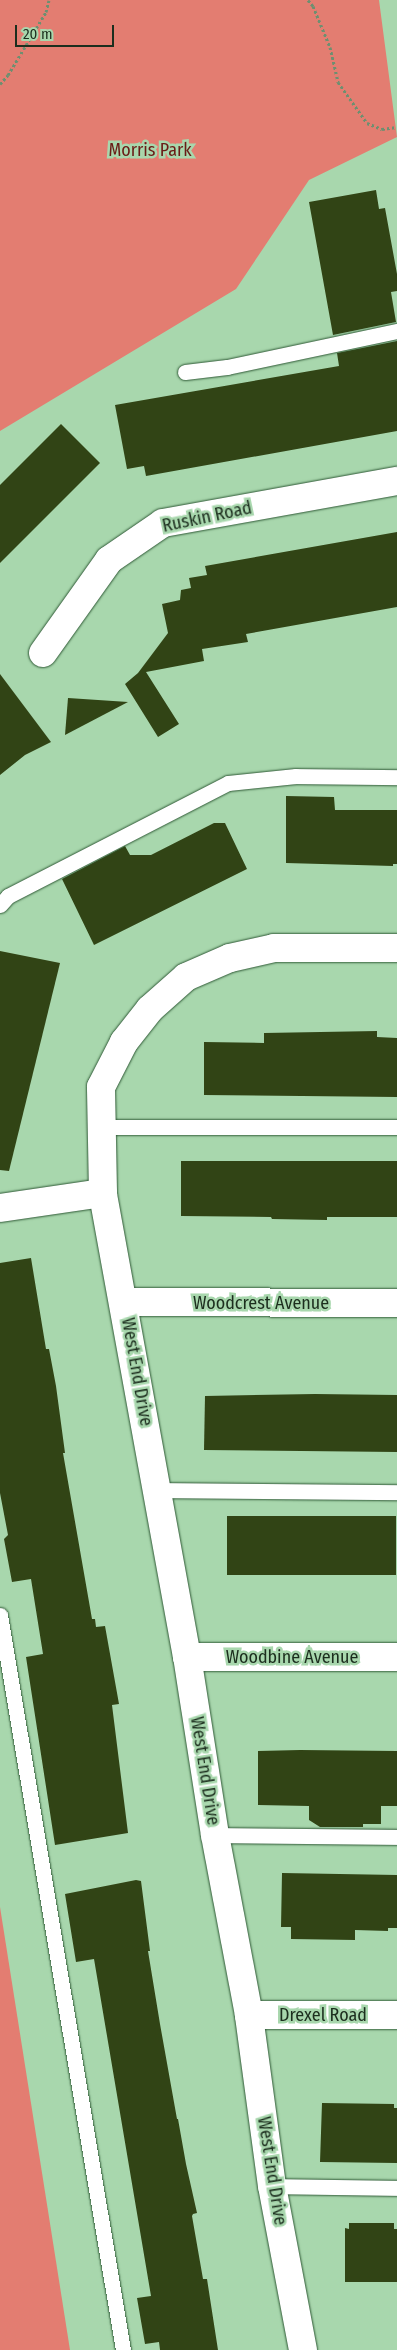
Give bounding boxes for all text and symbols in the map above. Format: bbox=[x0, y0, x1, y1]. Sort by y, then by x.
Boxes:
scale bar bbox=[18, 15, 116, 47]
text: 20 m bbox=[23, 25, 53, 43]
park label: Morris Park bbox=[108, 139, 192, 161]
street label: Ruskin Road bbox=[160, 497, 254, 537]
street label: Woodcrest Avenue bbox=[193, 1292, 329, 1314]
street label: West End Drive bbox=[117, 1316, 157, 1428]
street label: Woodbine Avenue bbox=[226, 1646, 358, 1668]
street label: West End Drive bbox=[186, 1715, 224, 1827]
street label: Drexel Road bbox=[279, 2004, 367, 2026]
street label: West End Drive bbox=[253, 2115, 291, 2227]

